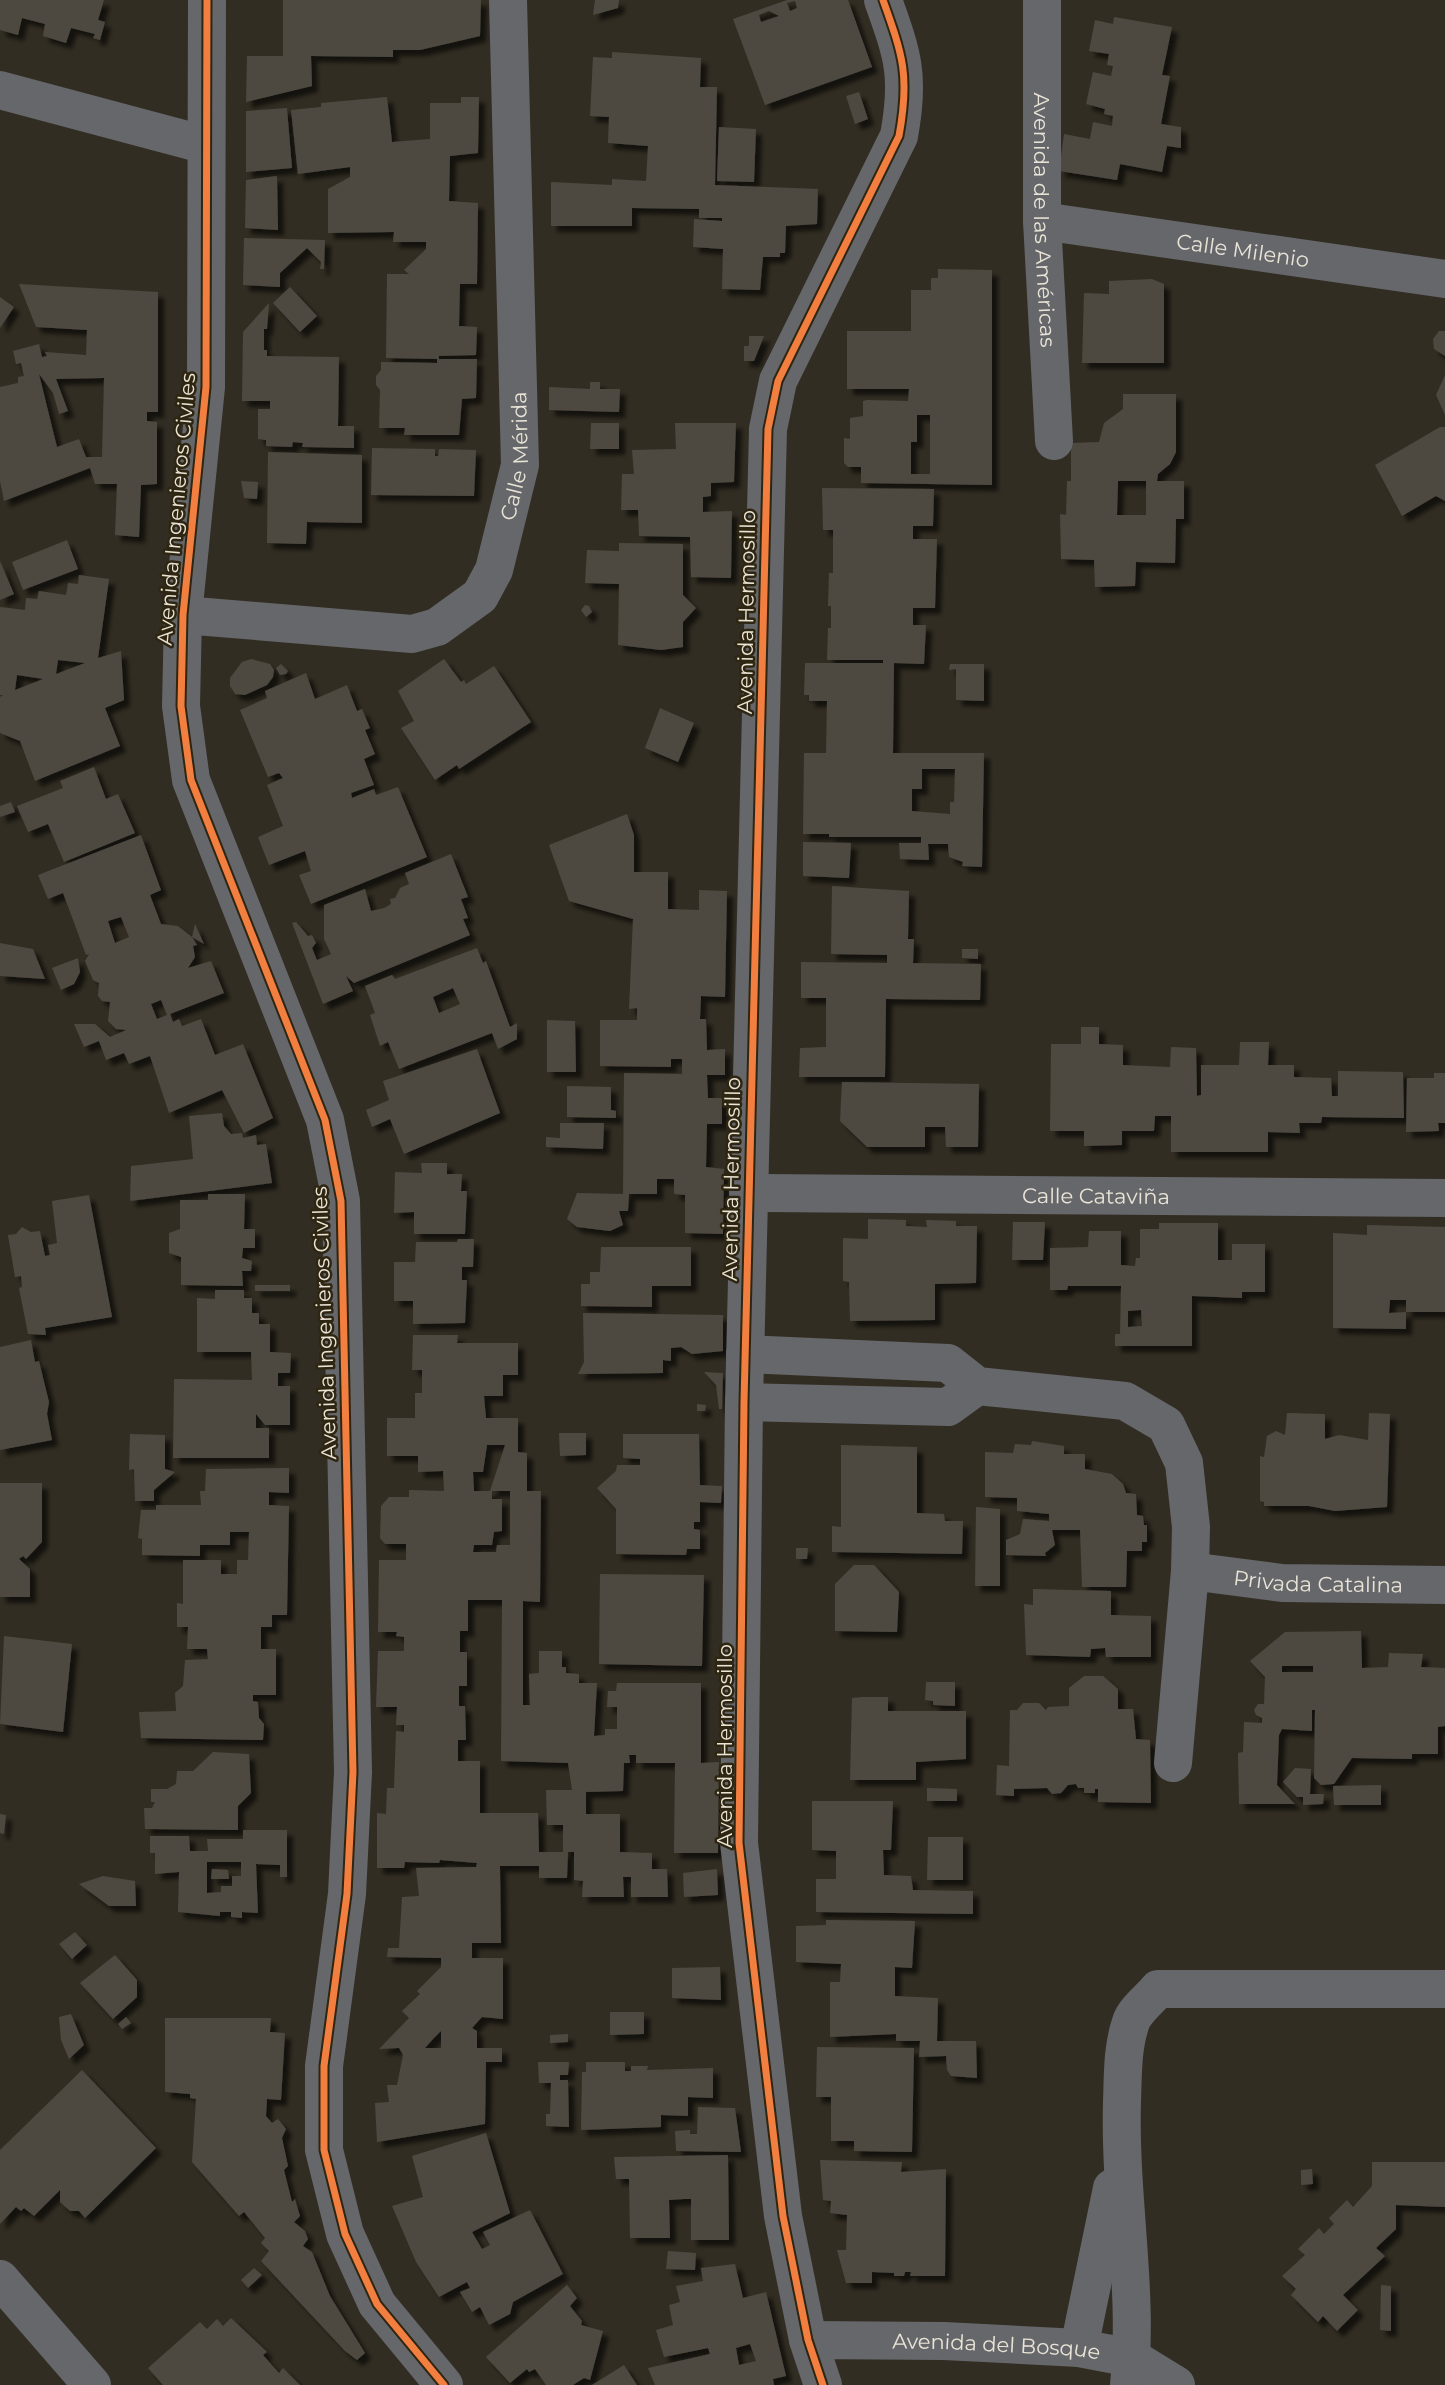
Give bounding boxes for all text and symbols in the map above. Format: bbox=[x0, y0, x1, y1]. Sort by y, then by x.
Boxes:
street label: Avenida de las Américas bbox=[1030, 93, 1061, 348]
street label: Calle Milenio bbox=[1175, 228, 1311, 272]
street label: Avenida Ingenieros Civiles bbox=[152, 372, 200, 646]
street label: Calle Mérida bbox=[494, 391, 532, 523]
street label: Avenida Hermosillo bbox=[732, 510, 760, 714]
street label: Avenida Hermosillo bbox=[717, 1077, 745, 1281]
street label: Calle Cataviña bbox=[1022, 1182, 1170, 1209]
street label: Avenida Ingenieros Civiles bbox=[307, 1186, 341, 1460]
street label: Privada Catalina bbox=[1232, 1564, 1403, 1597]
street label: Avenida Hermosillo bbox=[712, 1644, 737, 1848]
street label: Avenida del Bosque bbox=[892, 2328, 1103, 2364]

